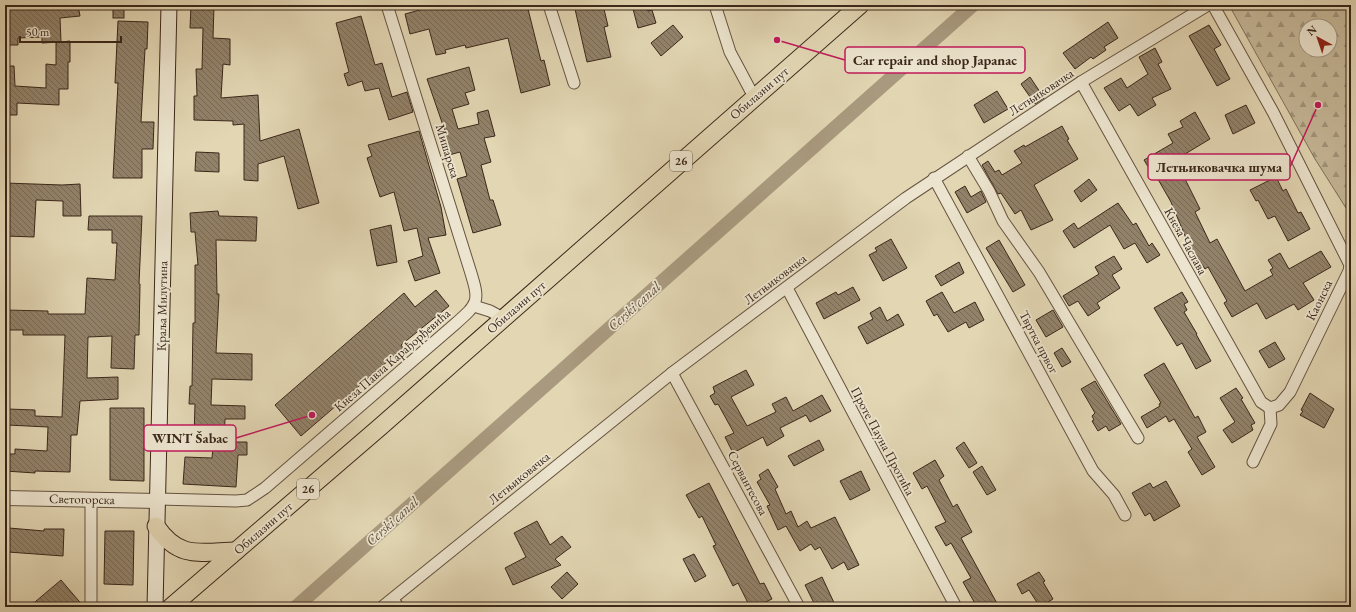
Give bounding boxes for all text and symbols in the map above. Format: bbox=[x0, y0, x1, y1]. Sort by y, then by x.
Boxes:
scale bar bbox=[20, 18, 121, 44]
north arrow bbox=[1298, 18, 1338, 58]
text: N bbox=[1304, 22, 1320, 39]
text: 50 m bbox=[26, 24, 50, 40]
callout: Car repair and shop Japanac bbox=[845, 47, 1025, 73]
text: Car repair and shop Japanac bbox=[853, 51, 1017, 69]
street label: Обилазни пут bbox=[726, 62, 793, 123]
street label: Летњиковачка bbox=[1005, 64, 1078, 119]
street label: Мишарска bbox=[432, 122, 465, 181]
road number: 26 bbox=[670, 151, 692, 171]
callout: Летњиковачка шума bbox=[1148, 154, 1290, 180]
text: Летњиковачка шума bbox=[1156, 158, 1283, 176]
street label: Кнеза Часлава bbox=[1161, 204, 1212, 278]
street label: Летњиковачка bbox=[740, 249, 811, 308]
street label: Краља Милутина bbox=[153, 260, 171, 351]
street label: Обилазни пут bbox=[483, 276, 550, 337]
street label: Каонска bbox=[1302, 276, 1336, 323]
water label: Cerski canal bbox=[604, 277, 665, 334]
street label: Кнеза Павла Карађорђевића bbox=[330, 304, 454, 415]
street label: Твртка првог bbox=[1015, 308, 1063, 377]
street label: Проте Пауна Протића bbox=[847, 384, 919, 499]
callout: WINT Šabac bbox=[144, 425, 236, 451]
text: WINT Šabac bbox=[152, 429, 228, 447]
street label: Летњиковачка bbox=[485, 447, 554, 508]
street label: Сервантесова bbox=[724, 448, 773, 519]
road number: 26 bbox=[297, 479, 319, 499]
street label: Светогорска bbox=[49, 490, 116, 508]
water label: Cerski canal bbox=[362, 492, 423, 549]
street label: Обилазни пут bbox=[230, 497, 297, 558]

